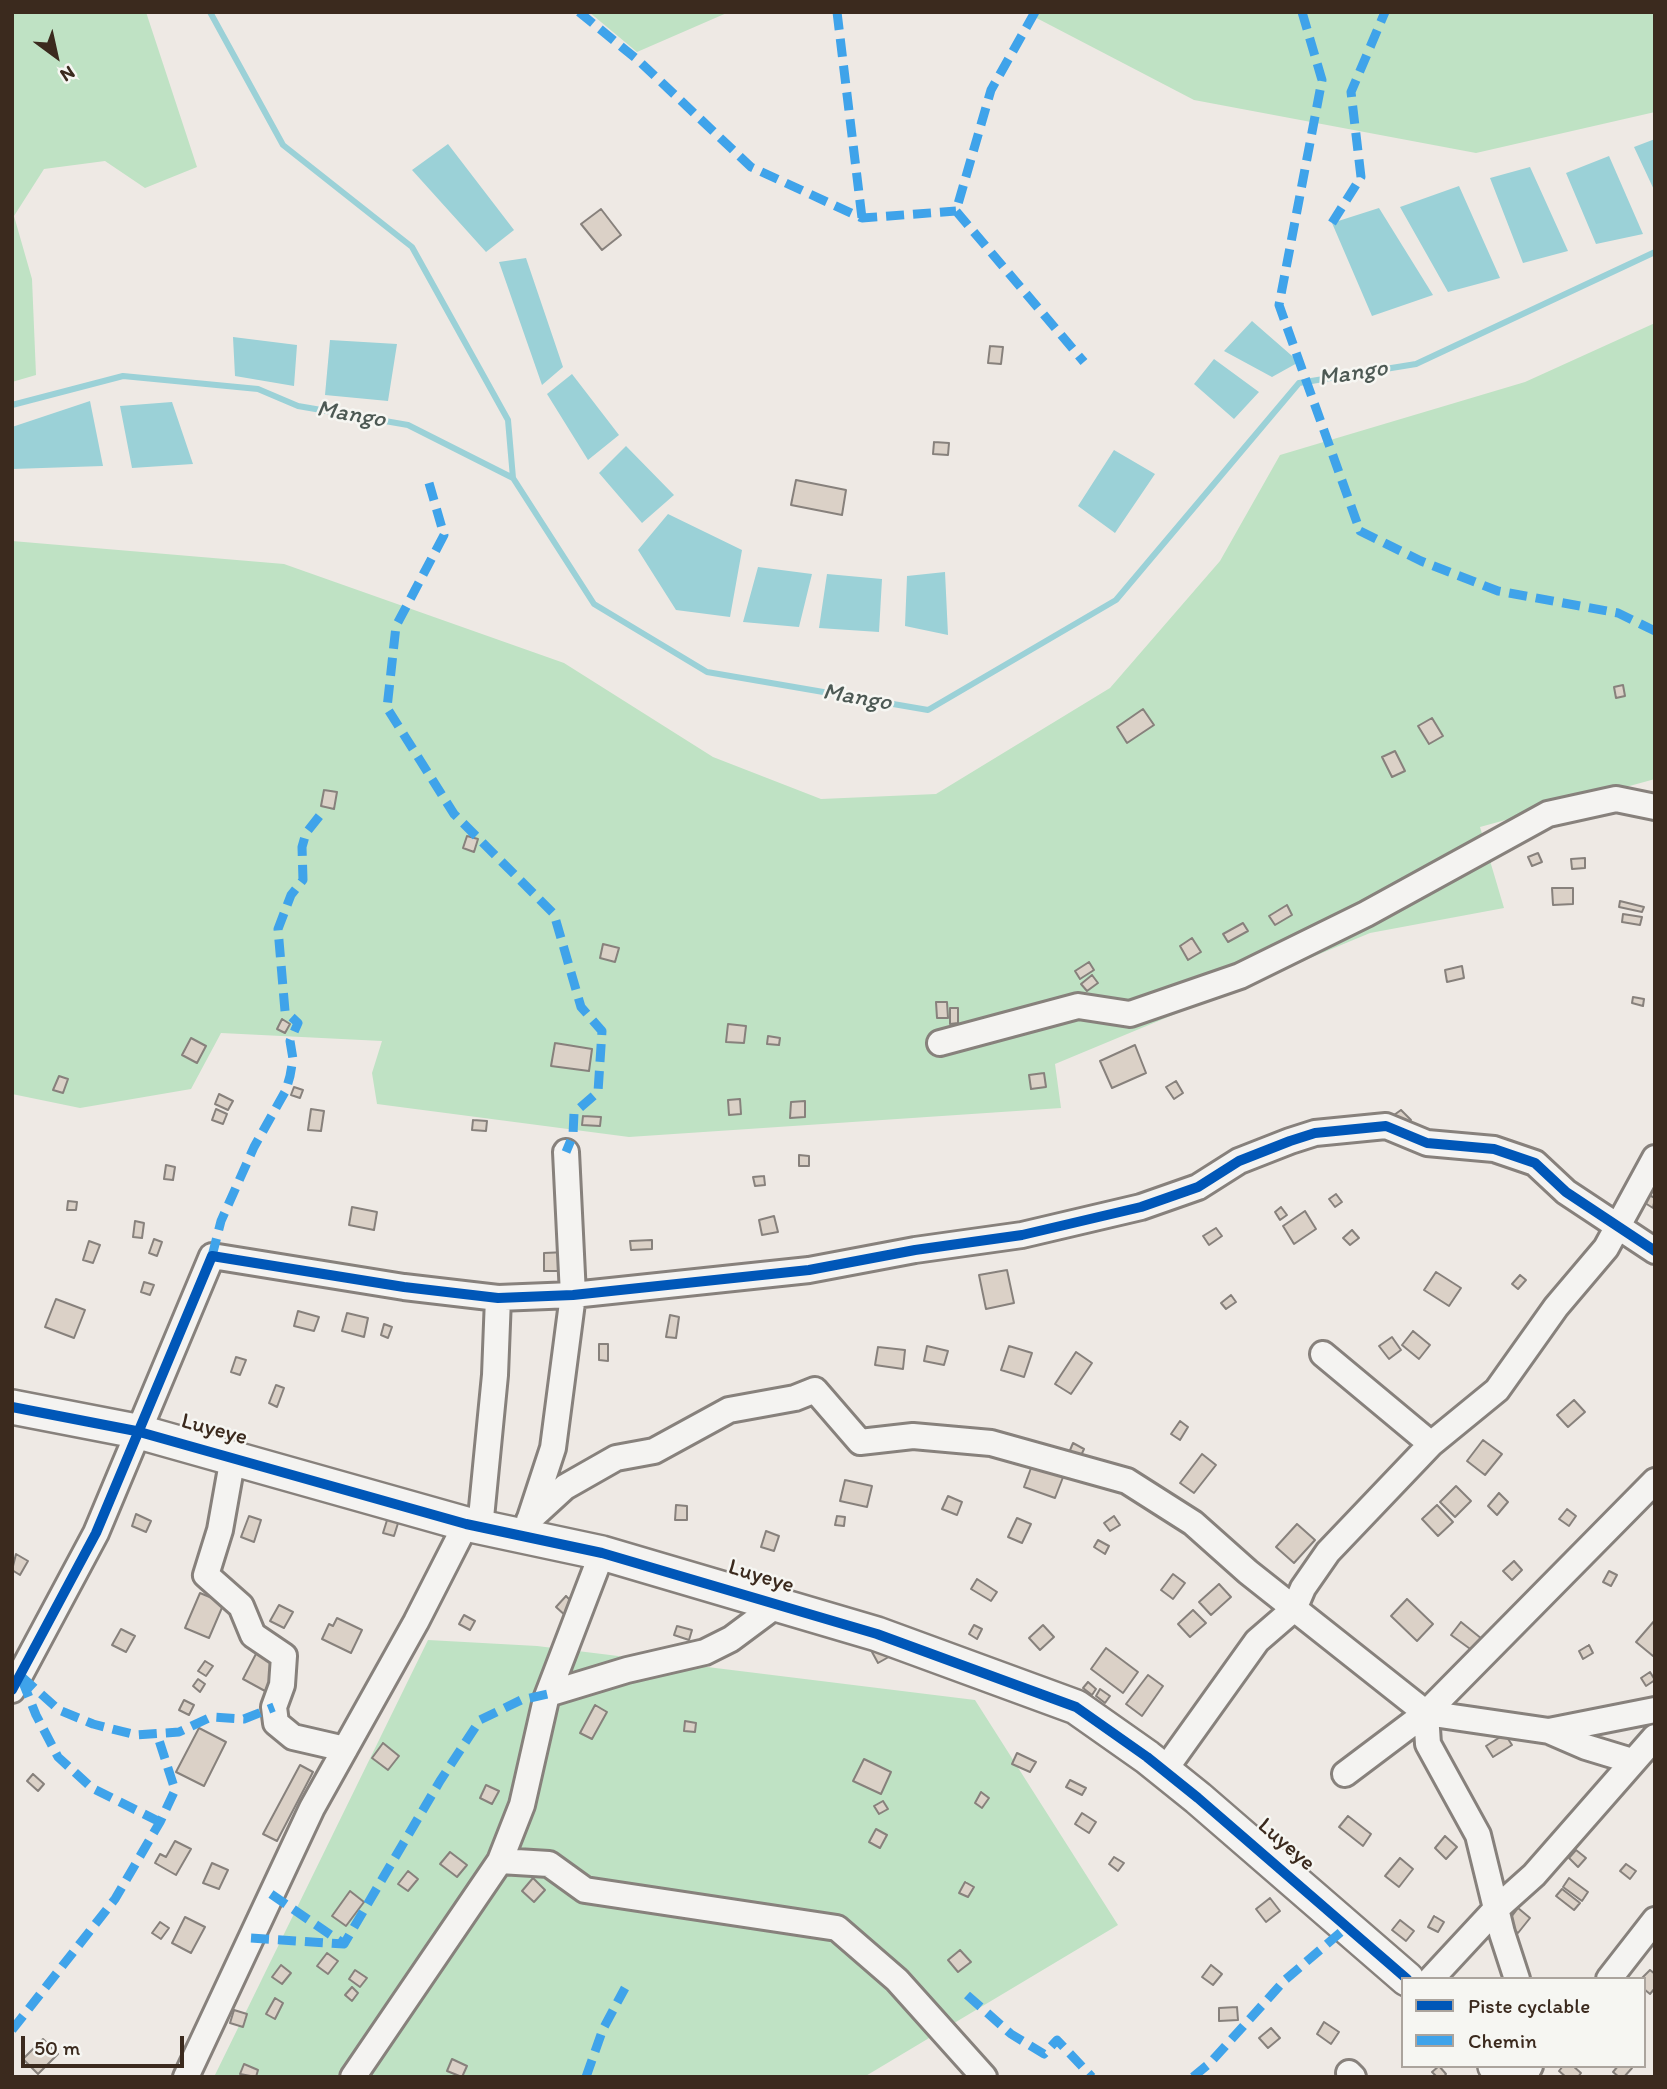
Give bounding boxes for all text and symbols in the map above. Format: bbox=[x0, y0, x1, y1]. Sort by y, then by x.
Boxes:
north arrow bbox=[21, 21, 91, 91]
text: N bbox=[56, 61, 79, 87]
water label: Mango bbox=[1317, 354, 1389, 394]
water label: Mango bbox=[314, 395, 388, 435]
water label: Mango bbox=[820, 678, 894, 718]
street label: Luyeye bbox=[178, 1408, 250, 1452]
street label: Luyeye bbox=[725, 1554, 797, 1600]
street label: Luyeye bbox=[1251, 1812, 1321, 1878]
legend bbox=[1401, 1977, 1646, 2068]
text: Piste cyclable bbox=[1468, 1993, 1590, 2018]
scale bar bbox=[24, 2022, 187, 2066]
text: Chemin bbox=[1468, 2028, 1537, 2053]
text: 50 m bbox=[34, 2035, 80, 2060]

